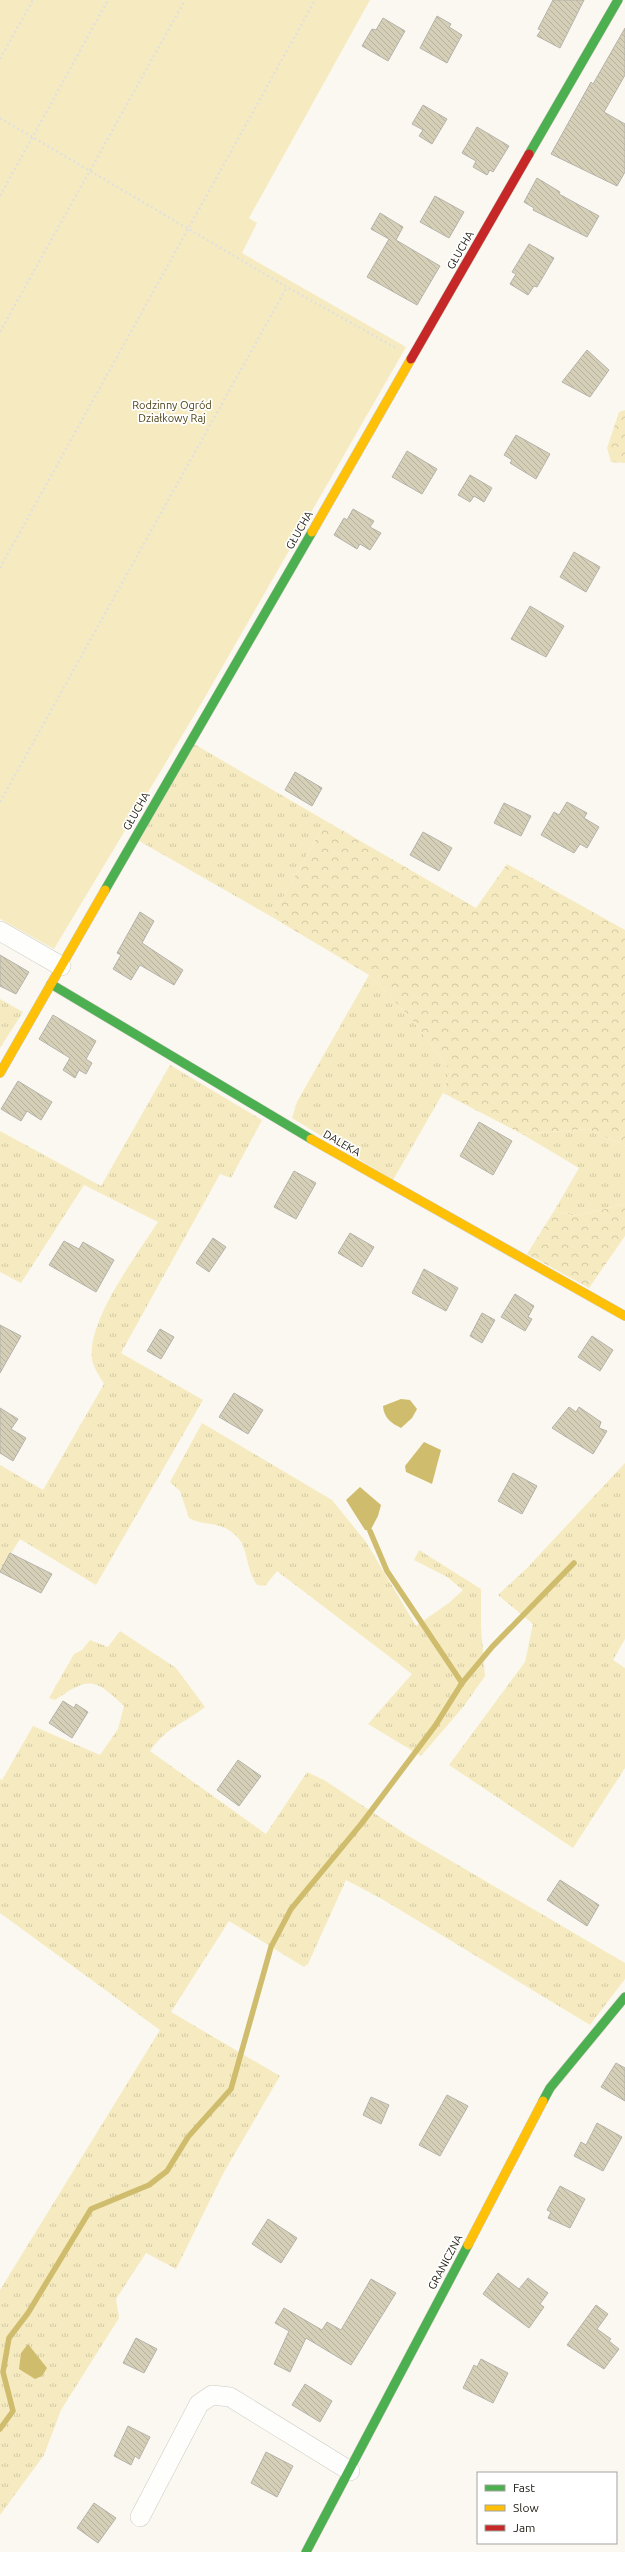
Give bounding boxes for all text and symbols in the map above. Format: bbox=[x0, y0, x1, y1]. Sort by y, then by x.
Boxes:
street label: GŁUCHA bbox=[444, 228, 476, 271]
park label: Rodzinny Ogród Działkowy Raj bbox=[132, 399, 212, 424]
street label: GŁUCHA bbox=[283, 508, 315, 551]
street label: GŁUCHA bbox=[120, 789, 152, 832]
street label: DALEKA bbox=[321, 1128, 363, 1159]
street label: GRANICZNA bbox=[426, 2232, 465, 2291]
legend bbox=[477, 2472, 617, 2544]
text: Fast bbox=[513, 2481, 535, 2494]
text: Slow bbox=[513, 2501, 539, 2514]
text: Jam bbox=[513, 2521, 535, 2534]

